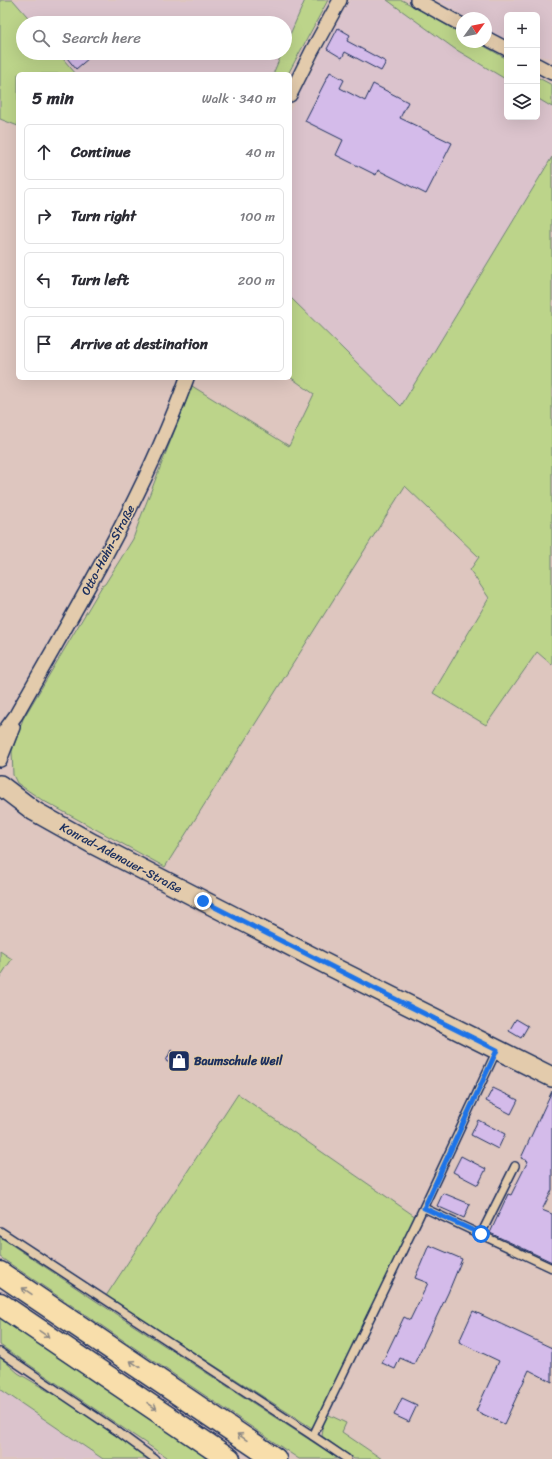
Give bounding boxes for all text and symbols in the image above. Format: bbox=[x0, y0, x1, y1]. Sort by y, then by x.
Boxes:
north arrow bbox=[456, 12, 492, 48]
map controls bbox=[504, 12, 540, 120]
button: + bbox=[504, 12, 540, 48]
search box bbox=[16, 16, 292, 60]
text: Search here bbox=[62, 25, 141, 51]
icon: search bbox=[30, 27, 52, 49]
button: − bbox=[504, 48, 540, 84]
text: 5 min bbox=[32, 83, 74, 113]
button: layers bbox=[504, 84, 540, 120]
text: Walk · 340 m bbox=[202, 87, 276, 110]
text: Continue bbox=[71, 139, 131, 165]
icon: ahead bbox=[33, 141, 55, 163]
text: 40 m bbox=[245, 141, 275, 164]
text: Turn right bbox=[71, 203, 136, 229]
icon: right bbox=[33, 205, 55, 227]
text: 100 m bbox=[240, 205, 275, 228]
text: Turn left bbox=[71, 267, 129, 293]
icon: left bbox=[33, 269, 55, 291]
text: 200 m bbox=[238, 269, 275, 292]
text: Arrive at destination bbox=[71, 331, 208, 357]
icon: arrive bbox=[33, 333, 55, 355]
street label: Otto-Hahn-Straße bbox=[75, 501, 141, 599]
street label: Konrad-Adenauer-Straße bbox=[56, 816, 186, 900]
route end bbox=[194, 892, 212, 910]
shop icon: Baumschule Weil bbox=[166, 1048, 192, 1074]
place label: Baumschule Weil bbox=[194, 1050, 283, 1072]
route start bbox=[472, 1225, 490, 1243]
one-way arrow bbox=[22, 1287, 33, 1295]
one-way arrow bbox=[38, 1330, 49, 1338]
one-way arrow bbox=[130, 1360, 141, 1368]
one-way arrow bbox=[146, 1402, 157, 1411]
one-way arrow bbox=[237, 1433, 248, 1441]

